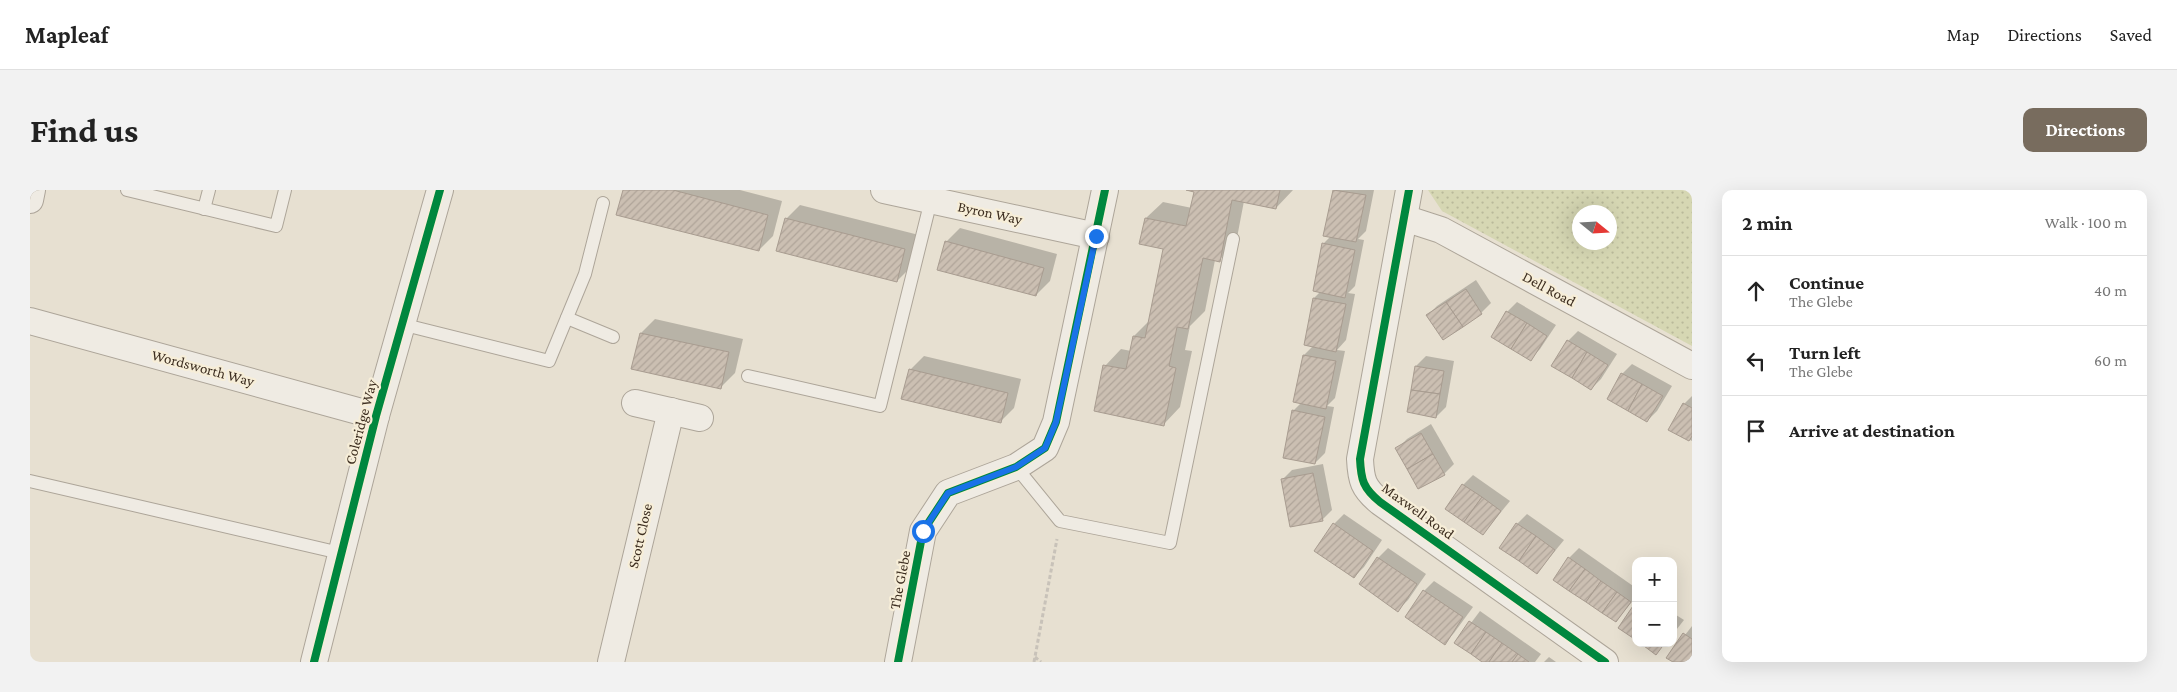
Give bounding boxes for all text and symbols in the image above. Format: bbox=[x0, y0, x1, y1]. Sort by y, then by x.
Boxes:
text: Mapleaf bbox=[25, 21, 108, 48]
text: Map bbox=[1947, 25, 1979, 45]
text: Directions bbox=[2007, 25, 2082, 45]
text: Saved bbox=[2110, 25, 2152, 45]
button: Directions bbox=[2023, 108, 2147, 152]
text: Find us bbox=[30, 111, 138, 150]
street label: Byron Way bbox=[956, 198, 1024, 229]
north arrow bbox=[1572, 205, 1617, 250]
text: 2 min bbox=[1742, 211, 1793, 235]
text: Walk · 100 m bbox=[2045, 214, 2127, 231]
route end bbox=[1085, 225, 1108, 248]
street label: Dell Road bbox=[1520, 268, 1578, 310]
text: Continue bbox=[1789, 272, 1864, 293]
icon: ahead bbox=[1742, 277, 1770, 305]
text: 40 m bbox=[2094, 282, 2127, 299]
text: The Glebe bbox=[1789, 293, 1853, 310]
text: Turn left bbox=[1789, 342, 1861, 363]
street label: Wordsworth Way bbox=[150, 347, 256, 390]
icon: left bbox=[1742, 347, 1770, 375]
text: 60 m bbox=[2094, 352, 2127, 369]
text: The Glebe bbox=[1789, 363, 1853, 380]
street label: Coleridge Way bbox=[342, 378, 381, 467]
icon: arrive bbox=[1742, 417, 1770, 445]
text: Arrive at destination bbox=[1789, 420, 1955, 441]
street label: Maxwell Road bbox=[1379, 480, 1457, 542]
street label: Scott Close bbox=[625, 502, 655, 570]
route start bbox=[912, 520, 935, 543]
street label: The Glebe bbox=[886, 549, 914, 611]
map controls bbox=[1632, 557, 1677, 647]
button: + bbox=[1632, 557, 1677, 602]
button: − bbox=[1632, 602, 1677, 647]

